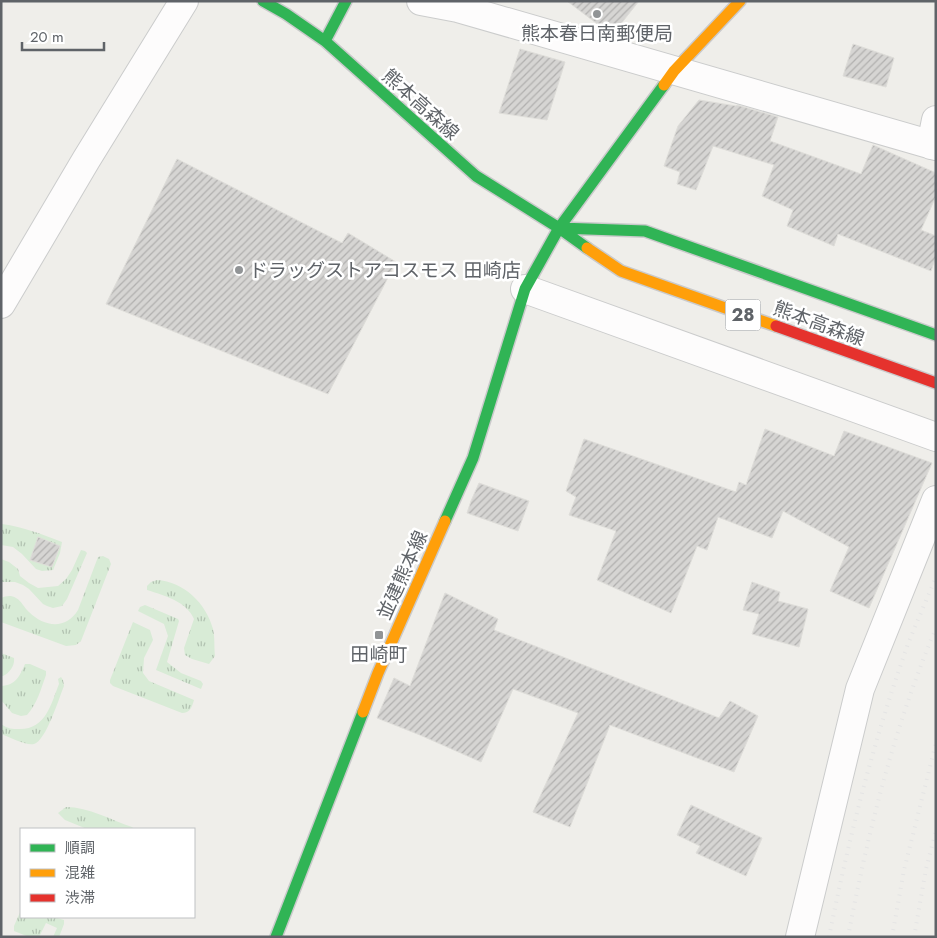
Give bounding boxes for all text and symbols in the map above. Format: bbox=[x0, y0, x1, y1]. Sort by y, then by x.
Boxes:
marker: 熊本春日南郵便局 bbox=[591, 8, 603, 20]
scale bar bbox=[22, 20, 105, 52]
place label: 熊本春日南郵便局 bbox=[521, 20, 673, 47]
text: 20 m bbox=[30, 26, 64, 48]
street label: 熊本高森線 bbox=[376, 63, 465, 146]
place label: ドラッグストアコスモス 田崎店 bbox=[249, 257, 521, 284]
marker: ドラッグストアコスモス 田崎店 bbox=[233, 264, 245, 276]
street label: 熊本高森線 bbox=[770, 295, 868, 352]
road number: 28 bbox=[726, 300, 760, 330]
street label: 並建熊本線 bbox=[371, 526, 434, 624]
marker: 田崎町 bbox=[373, 629, 385, 641]
place label: 田崎町 bbox=[350, 641, 408, 668]
legend bbox=[20, 828, 195, 918]
text: 順調 bbox=[65, 837, 95, 859]
text: 混雑 bbox=[65, 862, 95, 884]
text: 渋滞 bbox=[65, 887, 95, 909]

